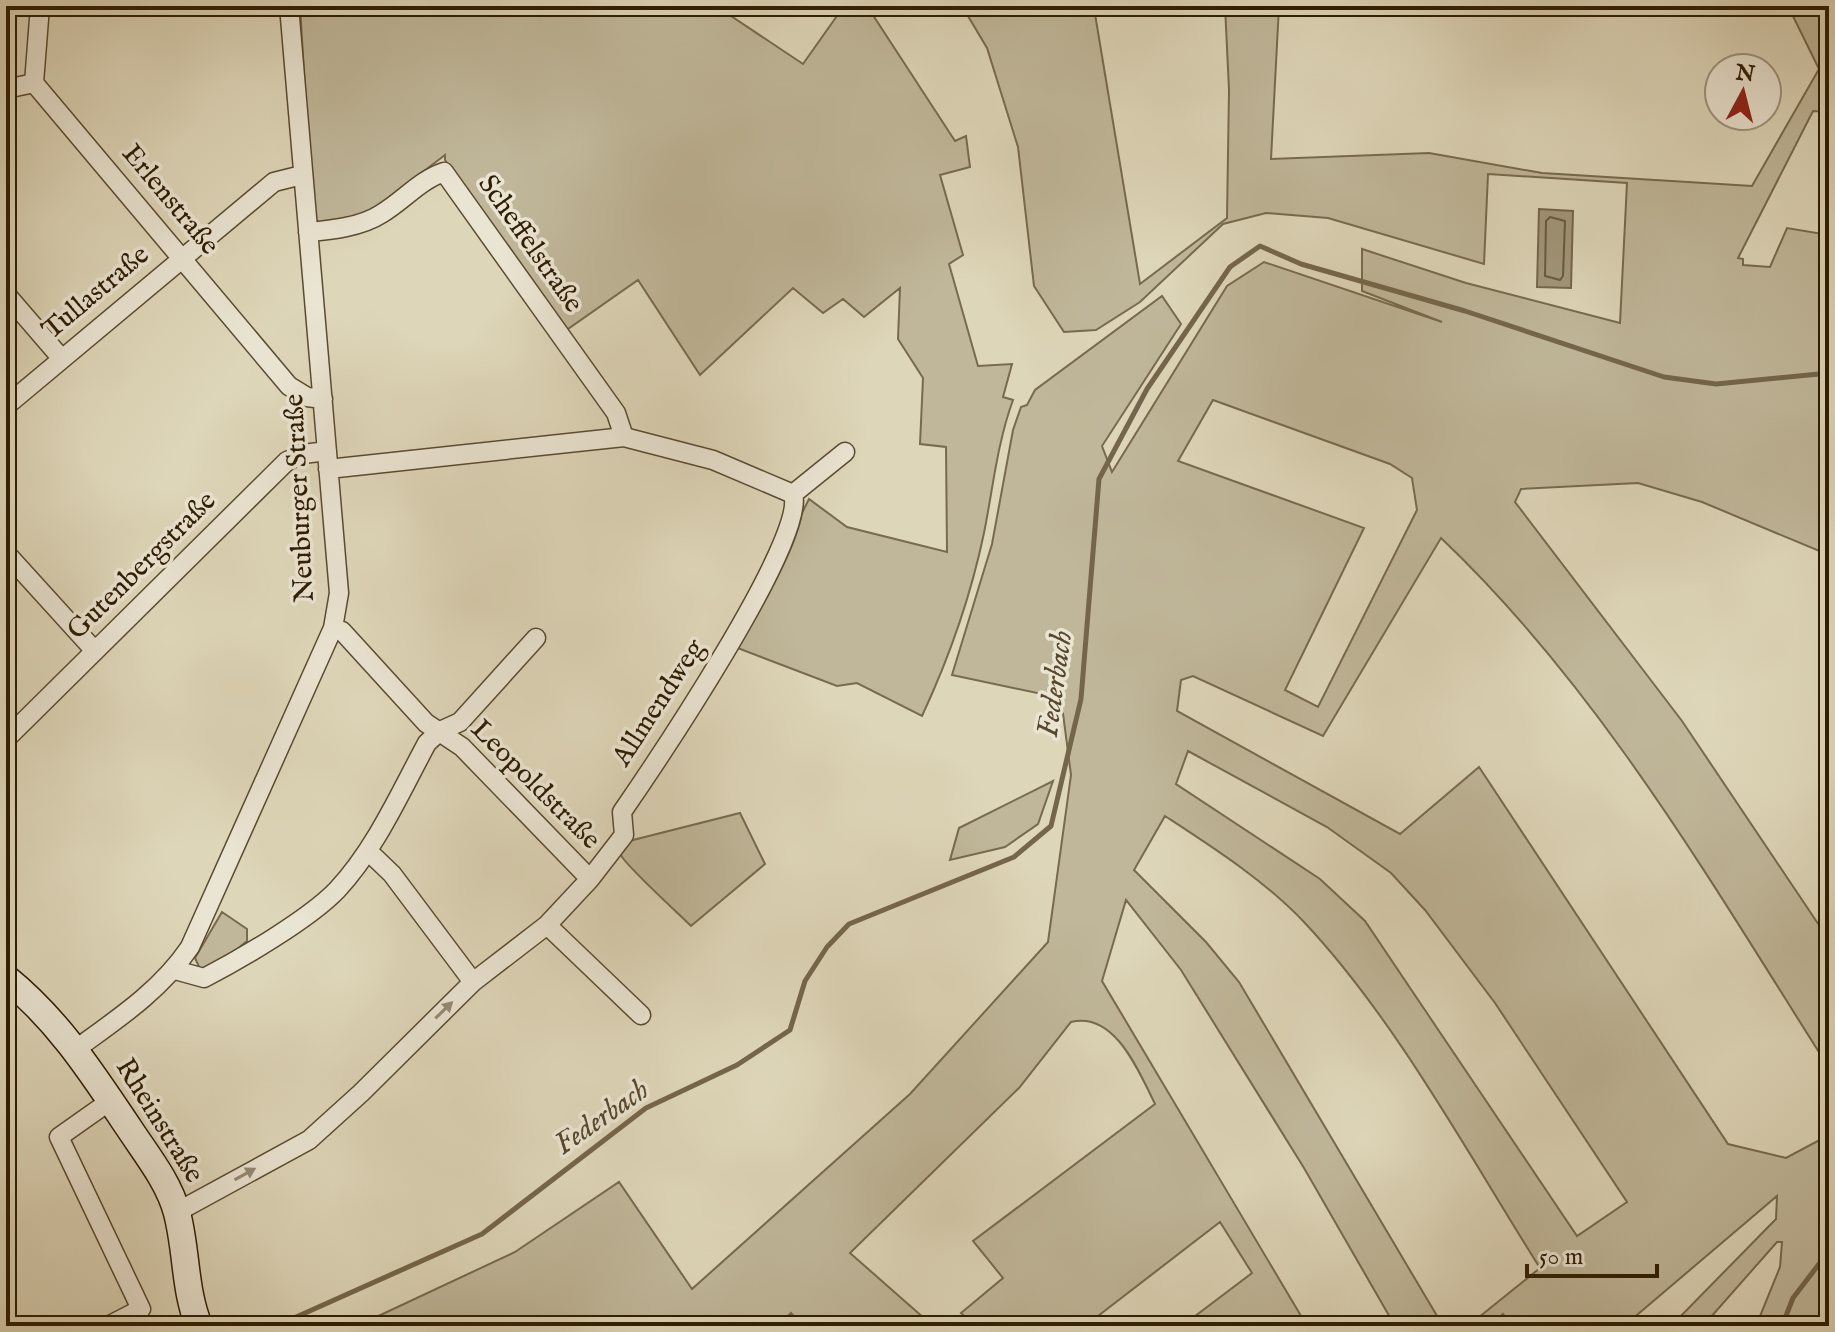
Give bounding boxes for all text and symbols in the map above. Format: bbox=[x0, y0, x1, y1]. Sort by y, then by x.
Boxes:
north arrow bbox=[1703, 52, 1783, 132]
text: N bbox=[1733, 59, 1756, 89]
street label: Erlenstraße bbox=[113, 137, 227, 263]
street label: Scheffelstraße bbox=[470, 168, 590, 320]
street label: Tullastraße bbox=[35, 238, 157, 348]
street label: Neuburger Straße bbox=[277, 393, 323, 603]
street label: Gutenbergstraße bbox=[60, 484, 224, 648]
water label: Federbach bbox=[1030, 628, 1082, 740]
street label: Allmendweg bbox=[604, 632, 713, 774]
street label: Leopoldstraße bbox=[463, 713, 608, 858]
one-way arrow bbox=[434, 1001, 453, 1019]
street label: Rheinstraße bbox=[107, 1052, 211, 1190]
water label: Federbach bbox=[547, 1072, 657, 1164]
one-way arrow bbox=[234, 1168, 257, 1181]
scale bar bbox=[1527, 1228, 1657, 1278]
text: 50 m bbox=[1539, 1242, 1583, 1273]

